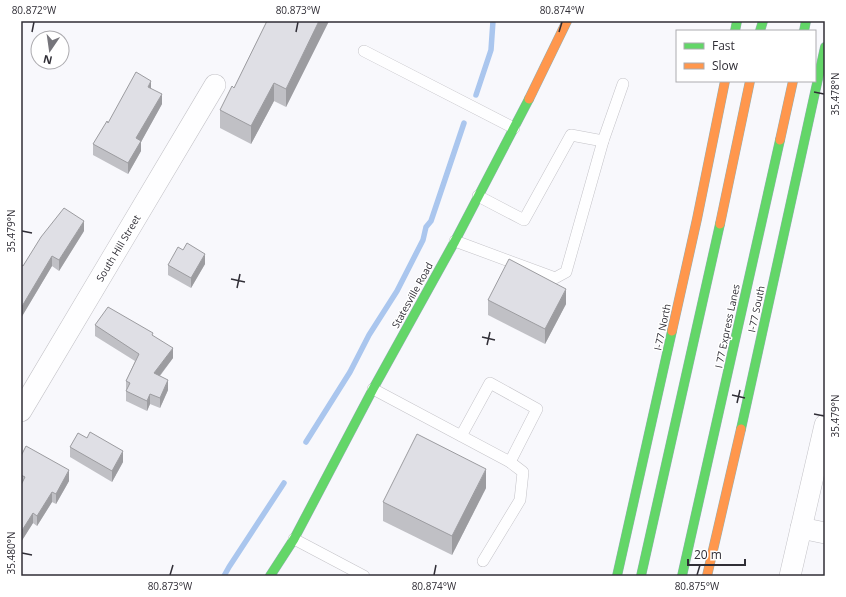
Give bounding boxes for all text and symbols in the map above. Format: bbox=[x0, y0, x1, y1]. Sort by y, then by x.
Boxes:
text: 80.872°W bbox=[12, 3, 57, 17]
text: 80.873°W bbox=[276, 3, 321, 17]
text: 80.874°W bbox=[540, 3, 585, 17]
north arrow bbox=[30, 30, 70, 70]
legend bbox=[676, 30, 816, 82]
text: Fast bbox=[712, 37, 735, 54]
text: N bbox=[42, 52, 54, 69]
text: Slow bbox=[712, 57, 739, 74]
text: 35.478°N bbox=[828, 72, 842, 116]
text: 35.479°N bbox=[4, 209, 18, 253]
street label: South Hill Street bbox=[93, 212, 144, 284]
street label: Statesville Road bbox=[388, 260, 436, 330]
street label: I 77 Express Lanes bbox=[711, 283, 743, 369]
street label: I-77 South bbox=[744, 284, 768, 334]
street label: I-77 North bbox=[650, 302, 674, 352]
text: 35.479°N bbox=[828, 394, 842, 438]
text: 35.480°N bbox=[4, 531, 18, 575]
scale bar bbox=[688, 541, 745, 567]
text: 20 m bbox=[694, 546, 722, 563]
text: 80.873°W bbox=[148, 579, 193, 593]
text: 80.874°W bbox=[412, 579, 457, 593]
text: 80.875°W bbox=[675, 579, 720, 593]

